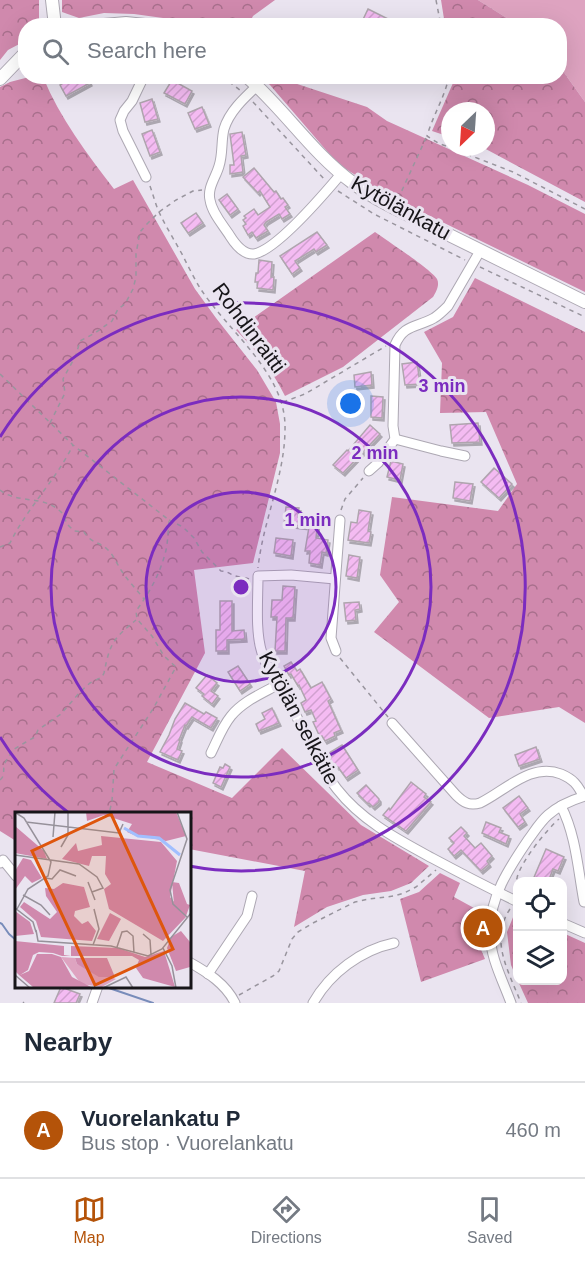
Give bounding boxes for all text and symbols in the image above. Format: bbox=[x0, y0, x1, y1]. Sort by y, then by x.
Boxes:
search box bbox=[18, 18, 567, 84]
icon: search bbox=[39, 35, 72, 68]
text: Search here bbox=[87, 38, 207, 63]
north arrow bbox=[441, 102, 495, 156]
street label: Kytölänkatu bbox=[348, 171, 455, 244]
street label: Rohdinraitti bbox=[208, 278, 291, 377]
text: 3 min bbox=[418, 376, 466, 396]
your location bbox=[336, 389, 365, 418]
text: 2 min bbox=[351, 443, 399, 463]
text: 1 min bbox=[284, 510, 332, 530]
centre of rings bbox=[231, 577, 251, 597]
street label: Kytölän selkätie bbox=[255, 647, 344, 788]
inset map bbox=[15, 812, 190, 988]
map controls bbox=[513, 877, 567, 985]
button: locate bbox=[513, 877, 567, 931]
pin: A bbox=[464, 906, 502, 950]
button: layers bbox=[513, 931, 567, 985]
text: Nearby bbox=[24, 1027, 112, 1057]
text: Vuorelankatu P bbox=[81, 1106, 240, 1131]
text: A bbox=[36, 1119, 51, 1141]
text: 460 m bbox=[505, 1119, 561, 1141]
text: Bus stop · Vuorelankatu bbox=[81, 1132, 294, 1154]
tab: Map bbox=[73, 1193, 106, 1247]
tab: Directions bbox=[251, 1193, 322, 1247]
tab: Saved bbox=[467, 1193, 512, 1247]

